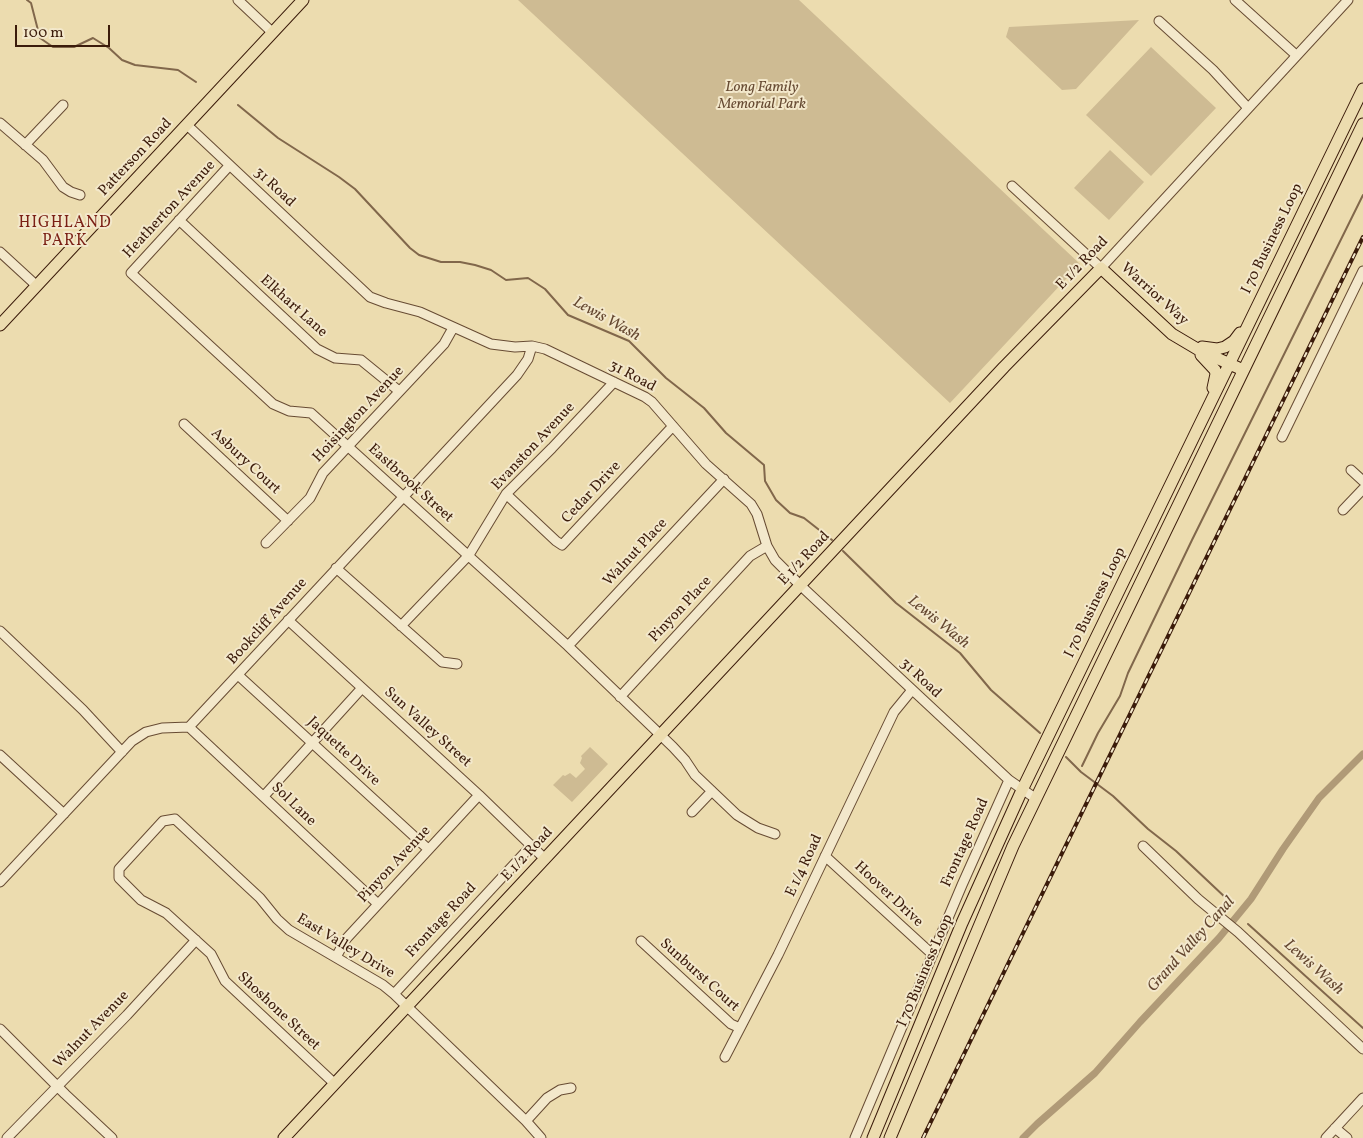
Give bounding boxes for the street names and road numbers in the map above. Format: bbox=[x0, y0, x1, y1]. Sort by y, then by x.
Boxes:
street label: Patterson Road bbox=[95, 115, 177, 201]
street label: Heatherton Avenue bbox=[120, 157, 220, 263]
street label: 31 Road bbox=[249, 164, 299, 212]
street label: I 70 Business Loop bbox=[1238, 181, 1308, 297]
street label: E 1/2 Road bbox=[1053, 233, 1113, 295]
street label: Warrior Way bbox=[1116, 260, 1192, 330]
street label: Elkhart Lane bbox=[256, 272, 330, 342]
street label: 31 Road bbox=[606, 357, 658, 397]
street label: Hoisington Avenue bbox=[310, 363, 408, 467]
street label: Evanston Avenue bbox=[489, 399, 579, 495]
street label: Asbury Court bbox=[206, 425, 284, 499]
street label: Eastbrook Street bbox=[363, 441, 457, 527]
street label: Cedar Drive bbox=[559, 458, 625, 528]
street label: Walnut Place bbox=[600, 515, 672, 591]
street label: E 1/2 Road bbox=[775, 528, 835, 590]
street label: I 70 Business Loop bbox=[1061, 545, 1131, 661]
street label: Pinyon Place bbox=[646, 573, 716, 647]
street label: Bookcliff Avenue bbox=[224, 575, 312, 669]
street label: 31 Road bbox=[895, 655, 945, 703]
street label: Sun Valley Street bbox=[380, 684, 474, 772]
street label: Jaquette Drive bbox=[303, 714, 383, 790]
street label: Sol Lane bbox=[267, 779, 319, 831]
street label: Frontage Road bbox=[938, 796, 994, 890]
street label: Pinyon Avenue bbox=[355, 823, 435, 907]
street label: E 1/2 Road bbox=[498, 824, 558, 886]
street label: E 1/4 Road bbox=[783, 832, 827, 900]
street label: Hoover Drive bbox=[850, 858, 926, 932]
street label: Frontage Road bbox=[403, 880, 481, 962]
street label: East Valley Drive bbox=[293, 911, 397, 983]
street label: I 70 Business Loop bbox=[894, 912, 958, 1030]
street label: Sunburst Court bbox=[655, 935, 743, 1017]
street label: Shoshone Street bbox=[233, 969, 323, 1055]
street label: Walnut Avenue bbox=[51, 988, 133, 1072]

